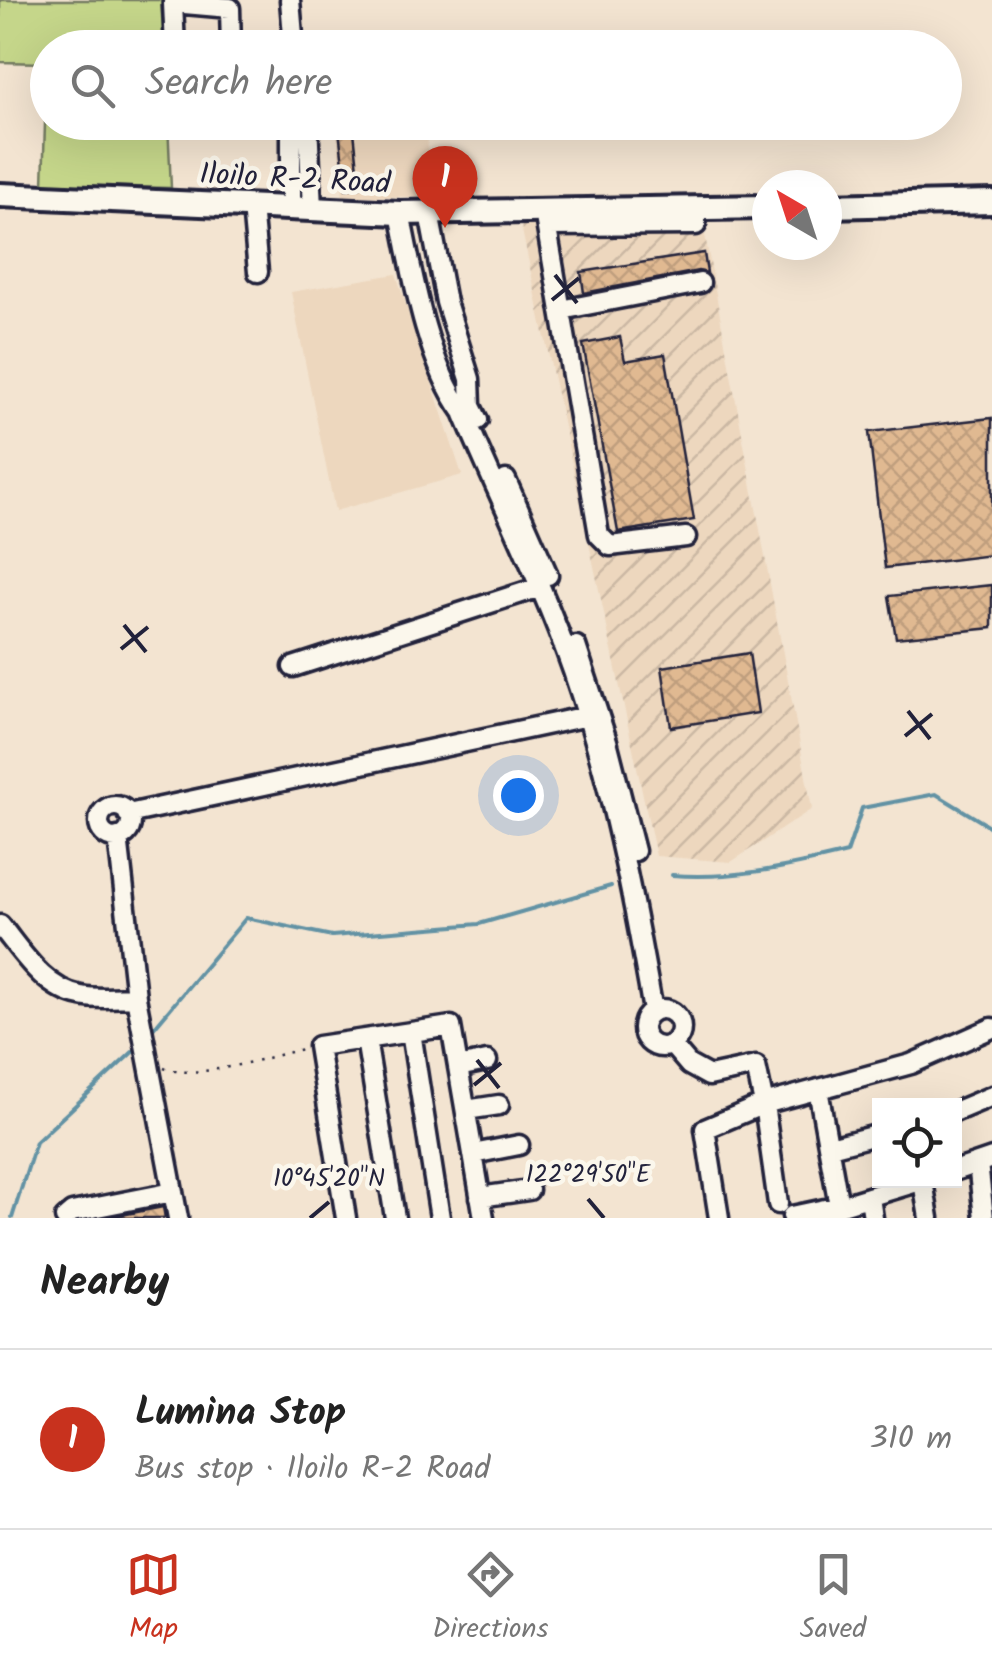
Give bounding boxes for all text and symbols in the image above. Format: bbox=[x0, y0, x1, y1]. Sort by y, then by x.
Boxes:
search box bbox=[30, 30, 962, 140]
text: Search here bbox=[145, 55, 332, 115]
icon: search bbox=[65, 58, 120, 113]
pin: 1 bbox=[412, 146, 478, 228]
street label: Iloilo R-2 Road bbox=[198, 151, 393, 209]
north arrow bbox=[752, 170, 842, 260]
your location bbox=[493, 770, 544, 821]
map controls bbox=[872, 1098, 962, 1188]
button: locate bbox=[872, 1098, 962, 1188]
text: 122°29'50"E bbox=[526, 1155, 652, 1195]
text: 10°45'20"N bbox=[273, 1159, 385, 1199]
text: Nearby bbox=[40, 1250, 169, 1317]
text: Lumina Stop bbox=[135, 1384, 346, 1444]
text: 1 bbox=[68, 1414, 77, 1465]
text: 310 m bbox=[869, 1414, 952, 1465]
text: Bus stop · Iloilo R-2 Road bbox=[135, 1444, 490, 1495]
tab: Map bbox=[126, 1547, 181, 1652]
tab: Directions bbox=[432, 1547, 548, 1652]
tab: Saved bbox=[800, 1547, 866, 1652]

